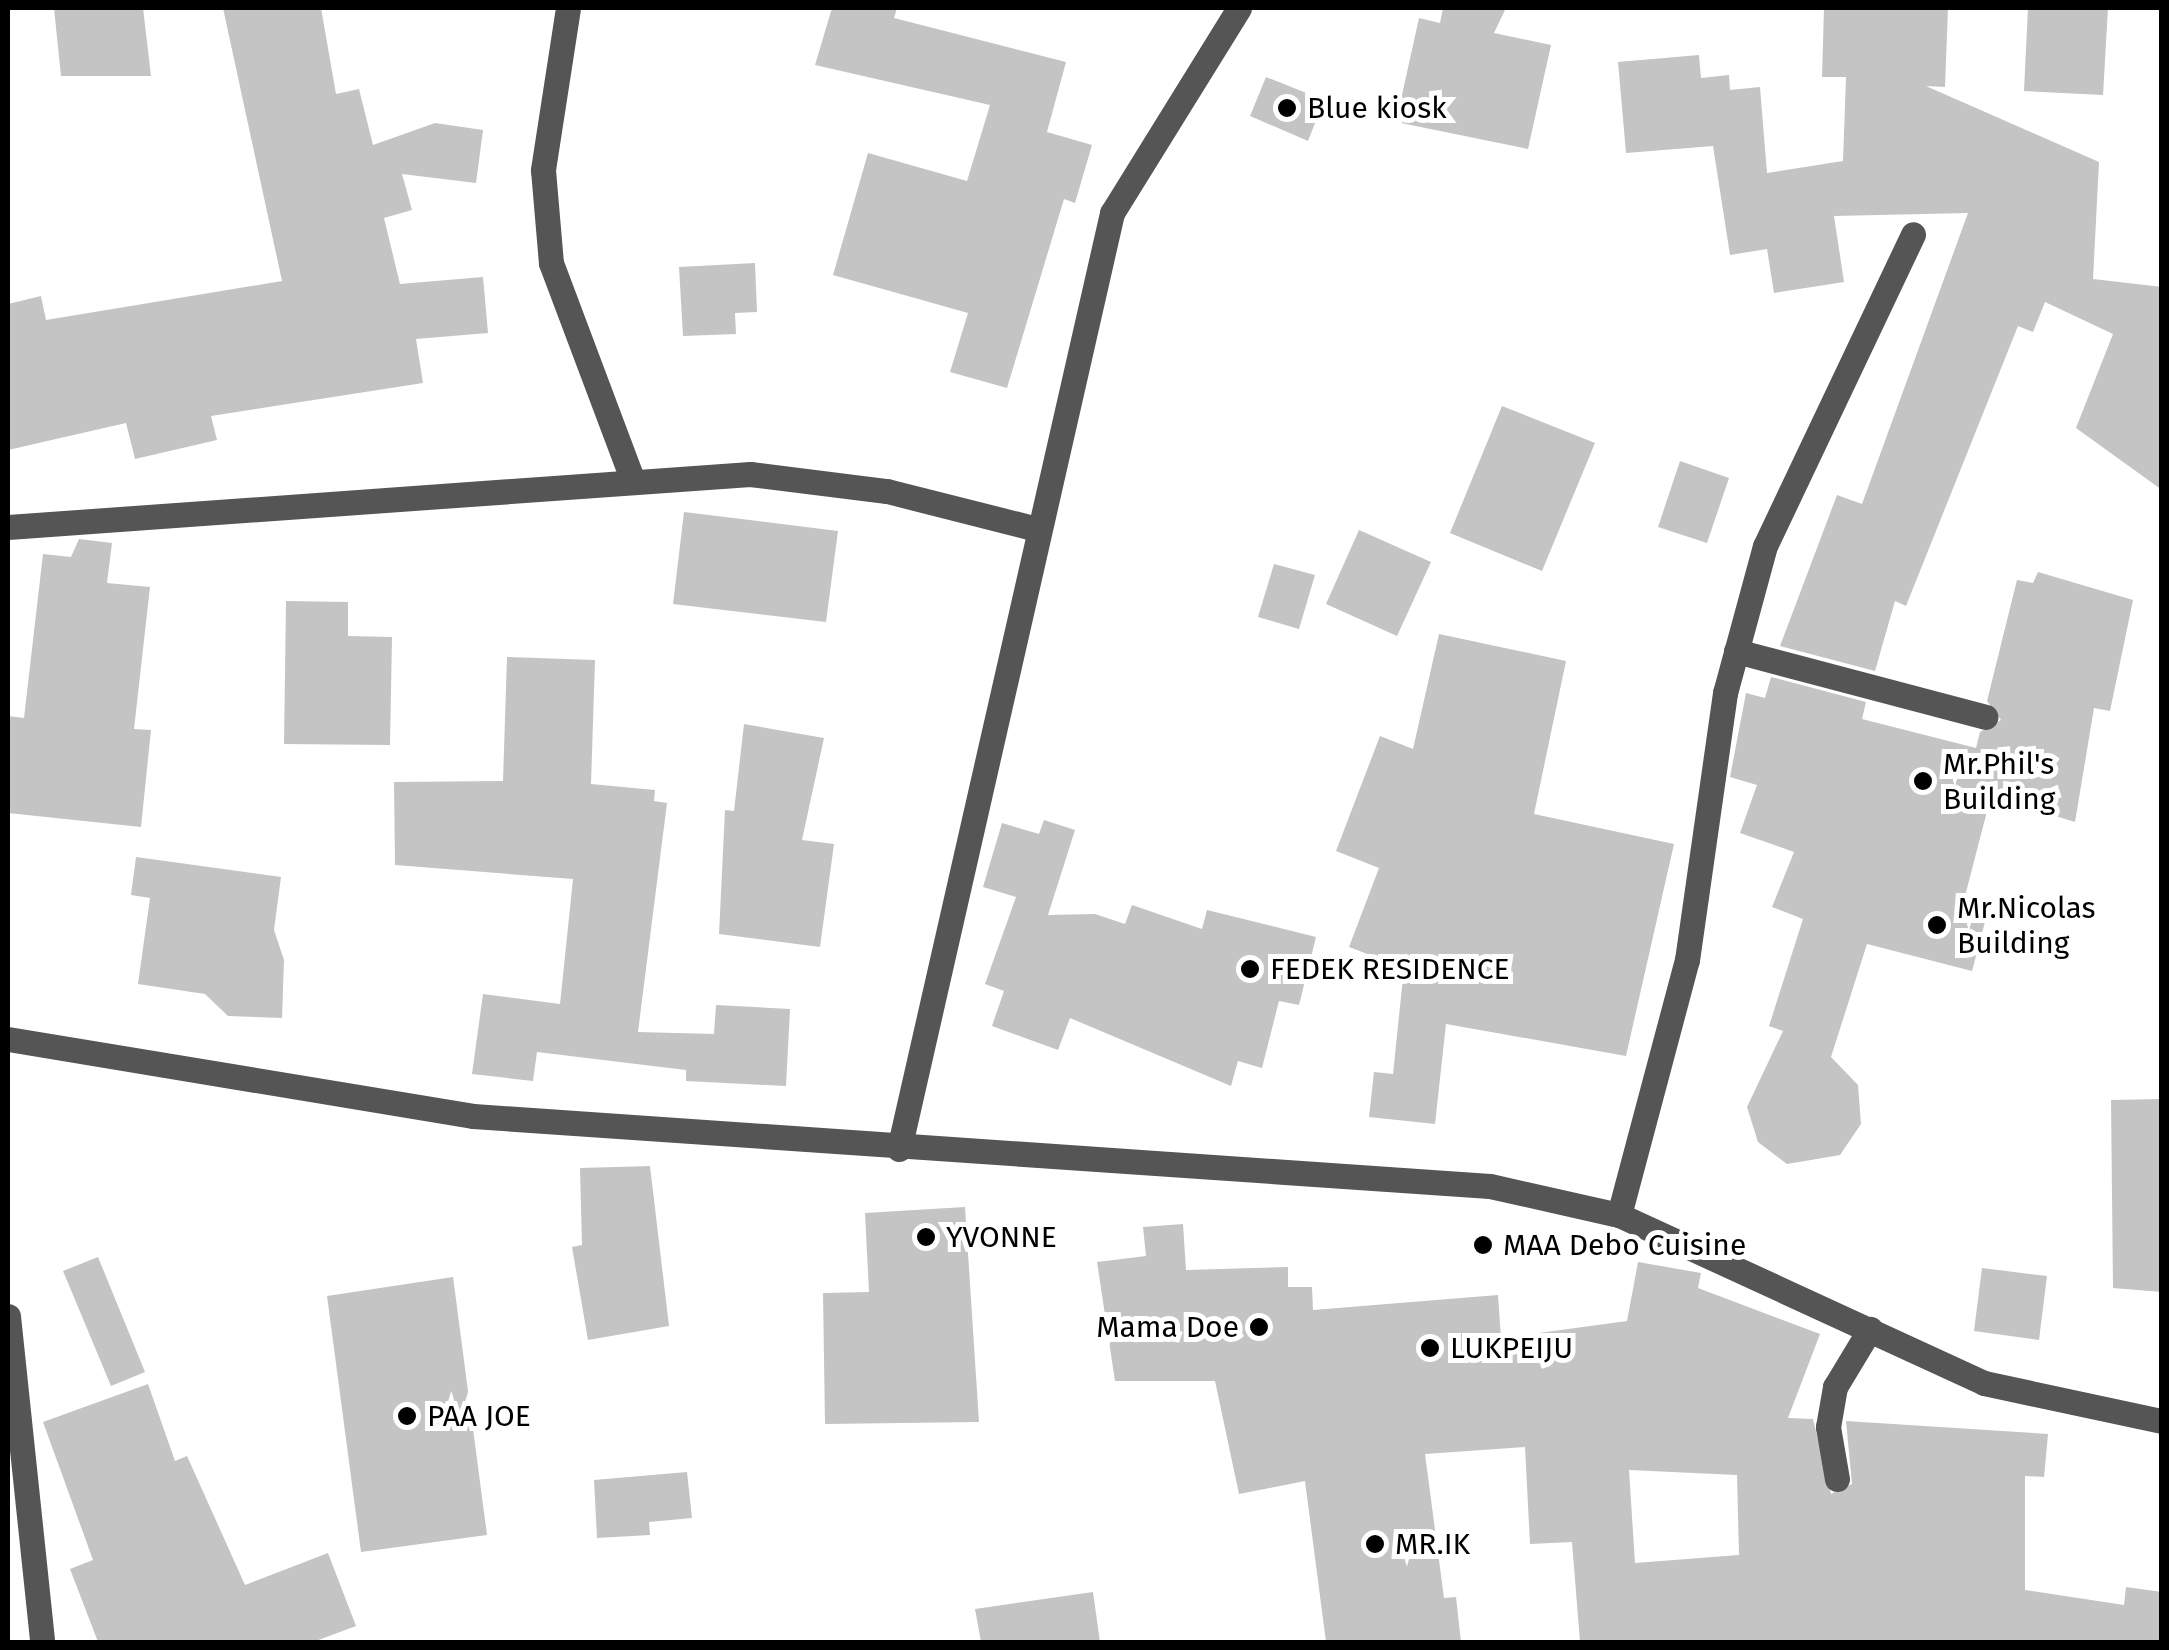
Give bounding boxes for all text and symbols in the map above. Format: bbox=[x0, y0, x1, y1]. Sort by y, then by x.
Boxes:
place label: Blue kiosk bbox=[1307, 90, 1446, 126]
marker: Blue kiosk bbox=[1276, 97, 1298, 119]
place label: Mr.Phil's Building bbox=[1943, 746, 2055, 816]
marker: Mr.Phil's Building bbox=[1912, 770, 1934, 792]
place label: Mr.Nicolas Building bbox=[1957, 890, 2096, 960]
marker: Mr.Nicolas Building bbox=[1926, 914, 1948, 936]
place label: FEDEK RESIDENCE bbox=[1270, 951, 1510, 987]
marker: FEDEK RESIDENCE bbox=[1239, 958, 1261, 980]
place label: YVONNE bbox=[946, 1219, 1057, 1255]
marker: YVONNE bbox=[915, 1226, 937, 1248]
place label: MAA Debo Cuisine bbox=[1503, 1227, 1746, 1263]
marker: MAA Debo Cuisine bbox=[1472, 1234, 1494, 1256]
place label: Mama Doe bbox=[1096, 1309, 1239, 1345]
marker: Mama Doe bbox=[1248, 1316, 1270, 1338]
place label: LUKPEIJU bbox=[1450, 1330, 1573, 1366]
marker: LUKPEIJU bbox=[1419, 1337, 1441, 1359]
place label: PAA JOE bbox=[427, 1398, 531, 1434]
marker: PAA JOE bbox=[396, 1405, 418, 1427]
place label: MR.IK bbox=[1395, 1526, 1470, 1562]
marker: MR.IK bbox=[1364, 1533, 1386, 1555]

